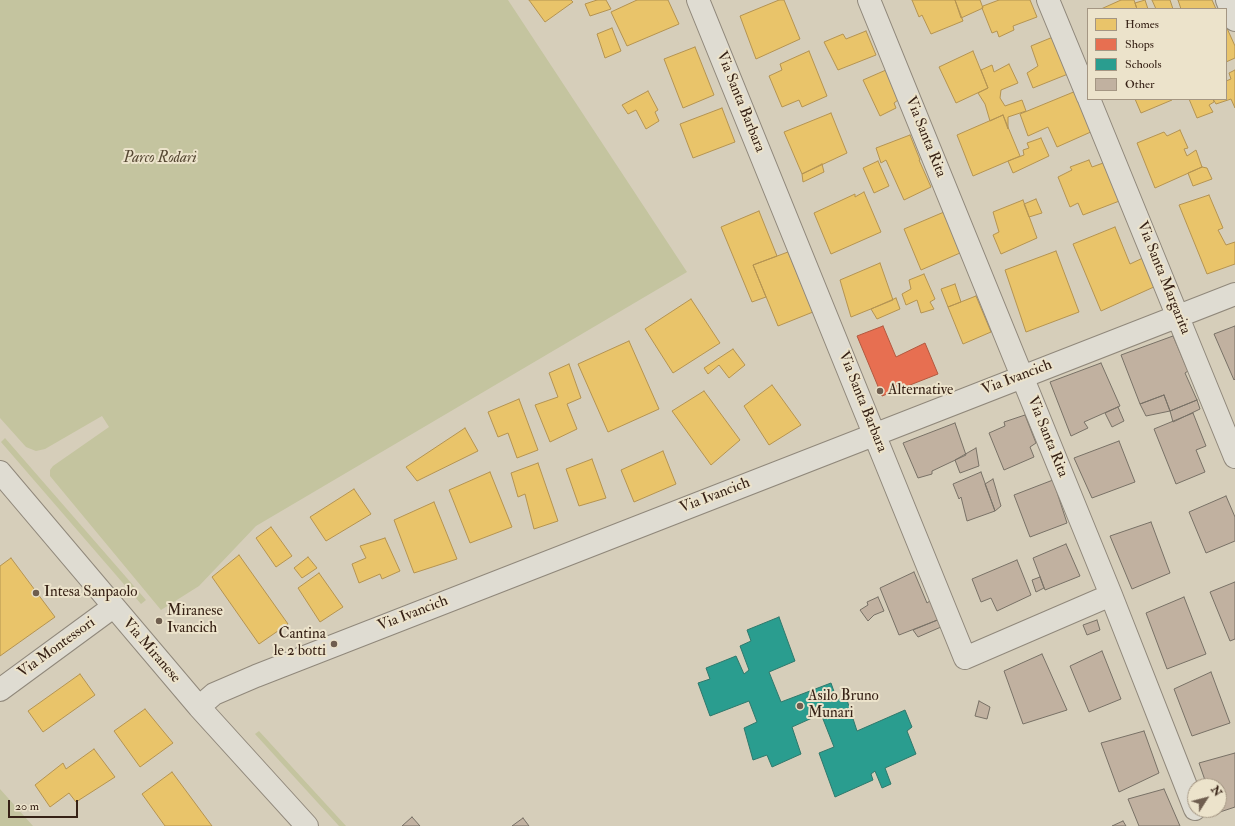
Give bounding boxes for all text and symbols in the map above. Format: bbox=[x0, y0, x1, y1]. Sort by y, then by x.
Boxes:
legend bbox=[1087, 8, 1227, 100]
text: Homes bbox=[1125, 17, 1159, 32]
text: Shops bbox=[1125, 37, 1154, 52]
street label: Via Santa Barbara bbox=[712, 49, 768, 155]
text: Schools bbox=[1125, 57, 1162, 72]
text: Other bbox=[1125, 77, 1154, 92]
street label: Via Santa Rita bbox=[901, 94, 949, 180]
park label: Parco Rodari bbox=[123, 150, 197, 168]
street label: Via Santa Margarita bbox=[1132, 219, 1194, 337]
street label: Via Santa Barbara bbox=[834, 349, 890, 455]
street label: Via Ivancich bbox=[979, 356, 1055, 400]
place label: Alternative bbox=[888, 382, 953, 400]
marker: Alternative bbox=[875, 386, 885, 396]
street label: Via Santa Rita bbox=[1023, 394, 1071, 480]
street label: Via Ivancich bbox=[677, 474, 753, 518]
place label: Intesa Sanpaolo bbox=[44, 584, 137, 602]
marker: Intesa Sanpaolo bbox=[31, 588, 41, 598]
street label: Via Ivancich bbox=[375, 592, 451, 636]
place label: Miranese Ivancich bbox=[167, 603, 223, 638]
street label: Via Montessori bbox=[15, 614, 99, 682]
street label: Via Miranese bbox=[118, 615, 184, 687]
marker: Miranese Ivancich bbox=[154, 616, 164, 626]
place label: Cantina le 2 botti bbox=[274, 626, 326, 661]
marker: Cantina le 2 botti bbox=[329, 639, 339, 649]
place label: Asilo Bruno Munari bbox=[808, 688, 879, 723]
marker: Asilo Bruno Munari bbox=[795, 701, 805, 711]
north arrow bbox=[1187, 778, 1227, 818]
text: N bbox=[1208, 783, 1224, 799]
scale bar bbox=[10, 792, 80, 818]
text: 20 m bbox=[15, 799, 39, 814]

